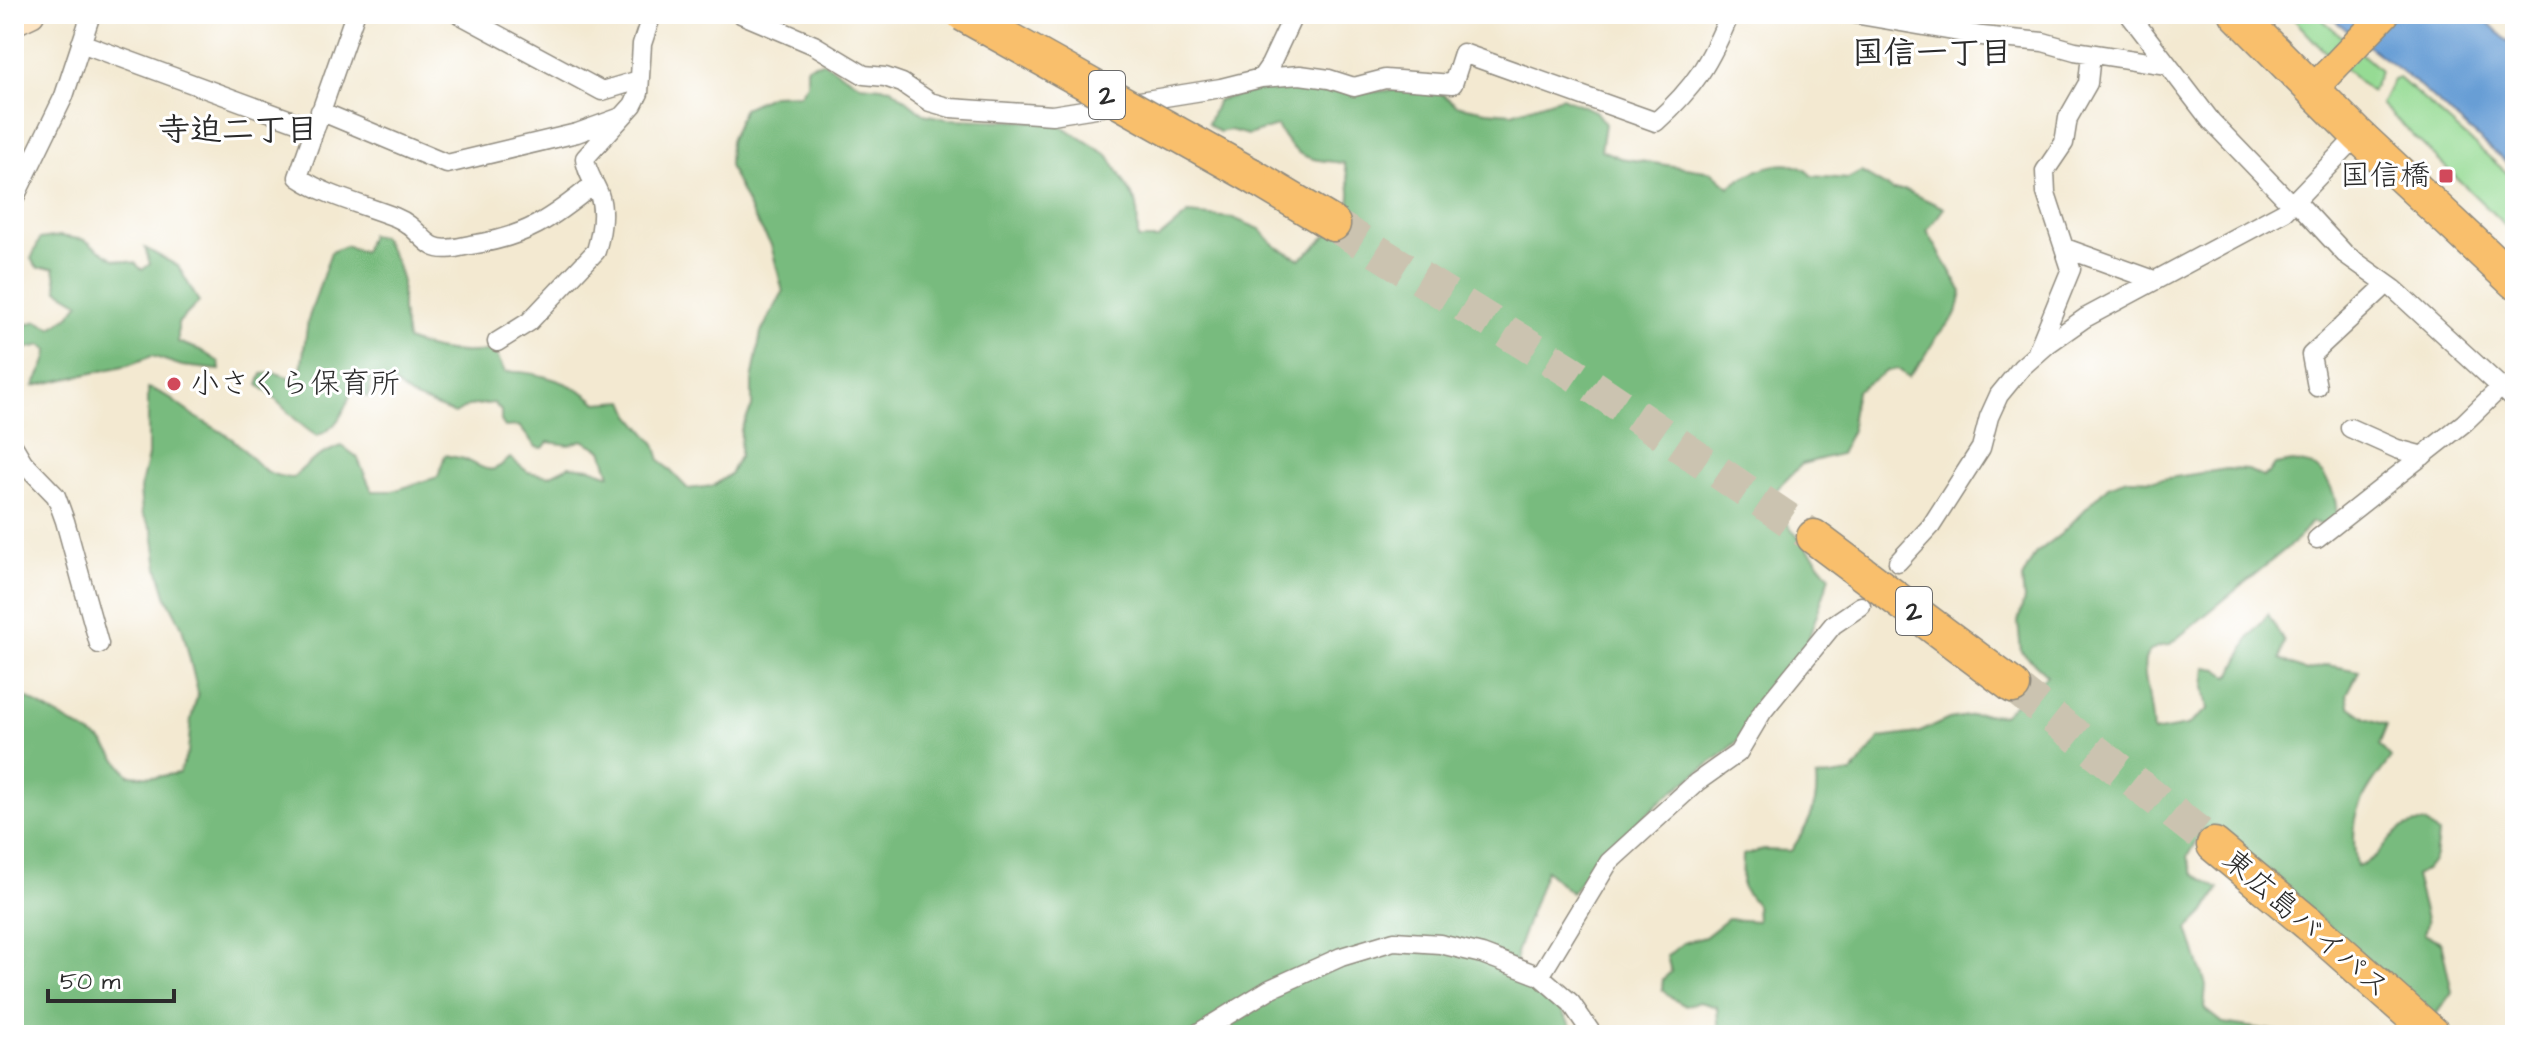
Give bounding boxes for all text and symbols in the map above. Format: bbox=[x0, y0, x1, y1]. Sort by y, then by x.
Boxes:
district label: 国信一丁目 bbox=[1852, 31, 2012, 76]
road number: 2 bbox=[1089, 71, 1125, 119]
district label: 寺迫二丁目 bbox=[158, 108, 318, 153]
place label: 国信橋 bbox=[2340, 155, 2430, 197]
marker: 国信橋 bbox=[2437, 167, 2455, 185]
place label: 小さくら保育所 bbox=[190, 363, 400, 405]
marker: 小さくら保育所 bbox=[165, 375, 183, 393]
road number: 2 bbox=[1896, 587, 1932, 635]
street label: 東広島バイパス bbox=[2213, 839, 2399, 1009]
scale bar bbox=[48, 953, 174, 1003]
text: 50 m bbox=[60, 965, 121, 999]

